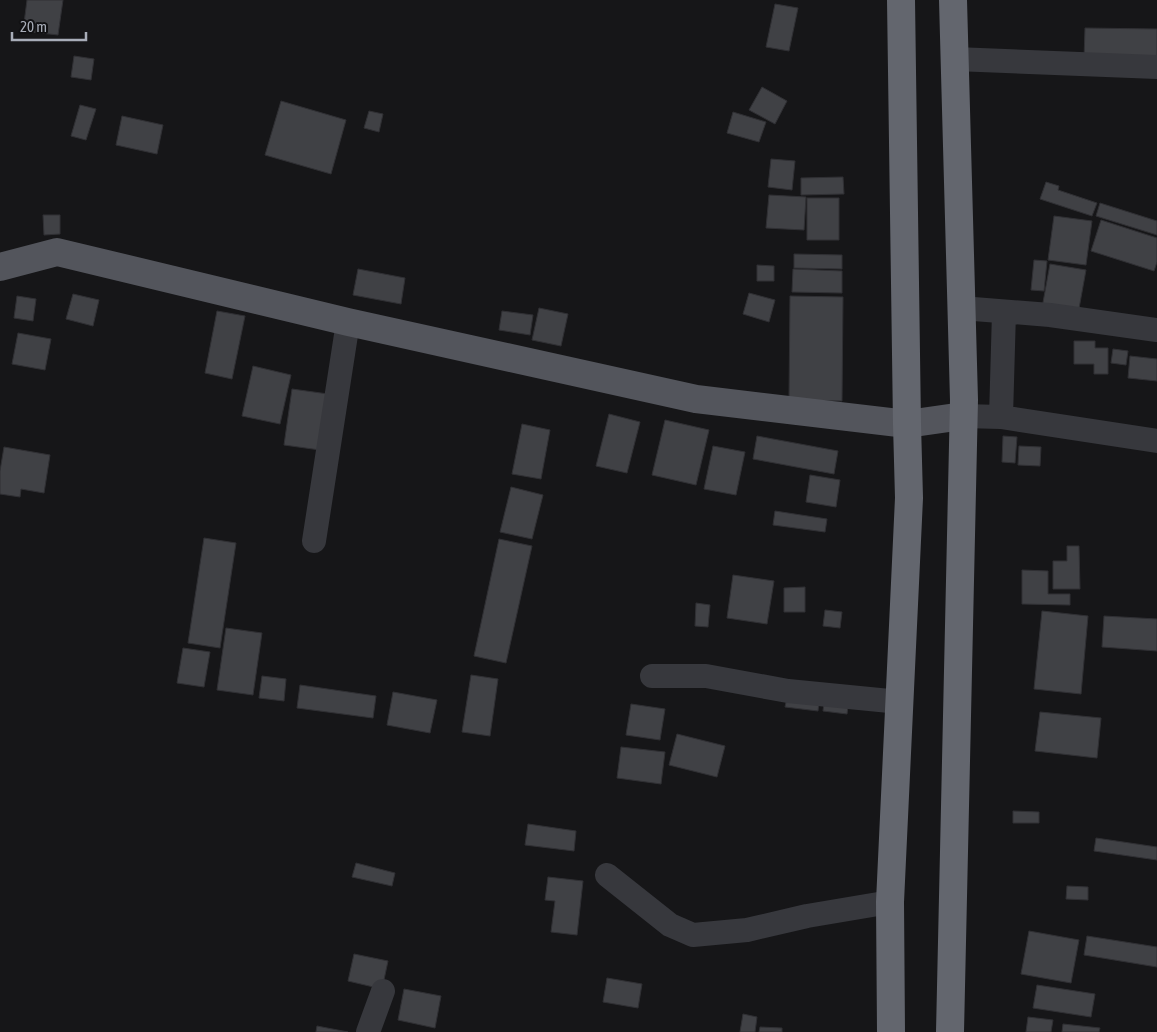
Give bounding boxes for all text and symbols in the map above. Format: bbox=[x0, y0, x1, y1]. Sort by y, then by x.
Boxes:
scale bar bbox=[12, 10, 86, 42]
text: 20 m bbox=[20, 18, 47, 35]

